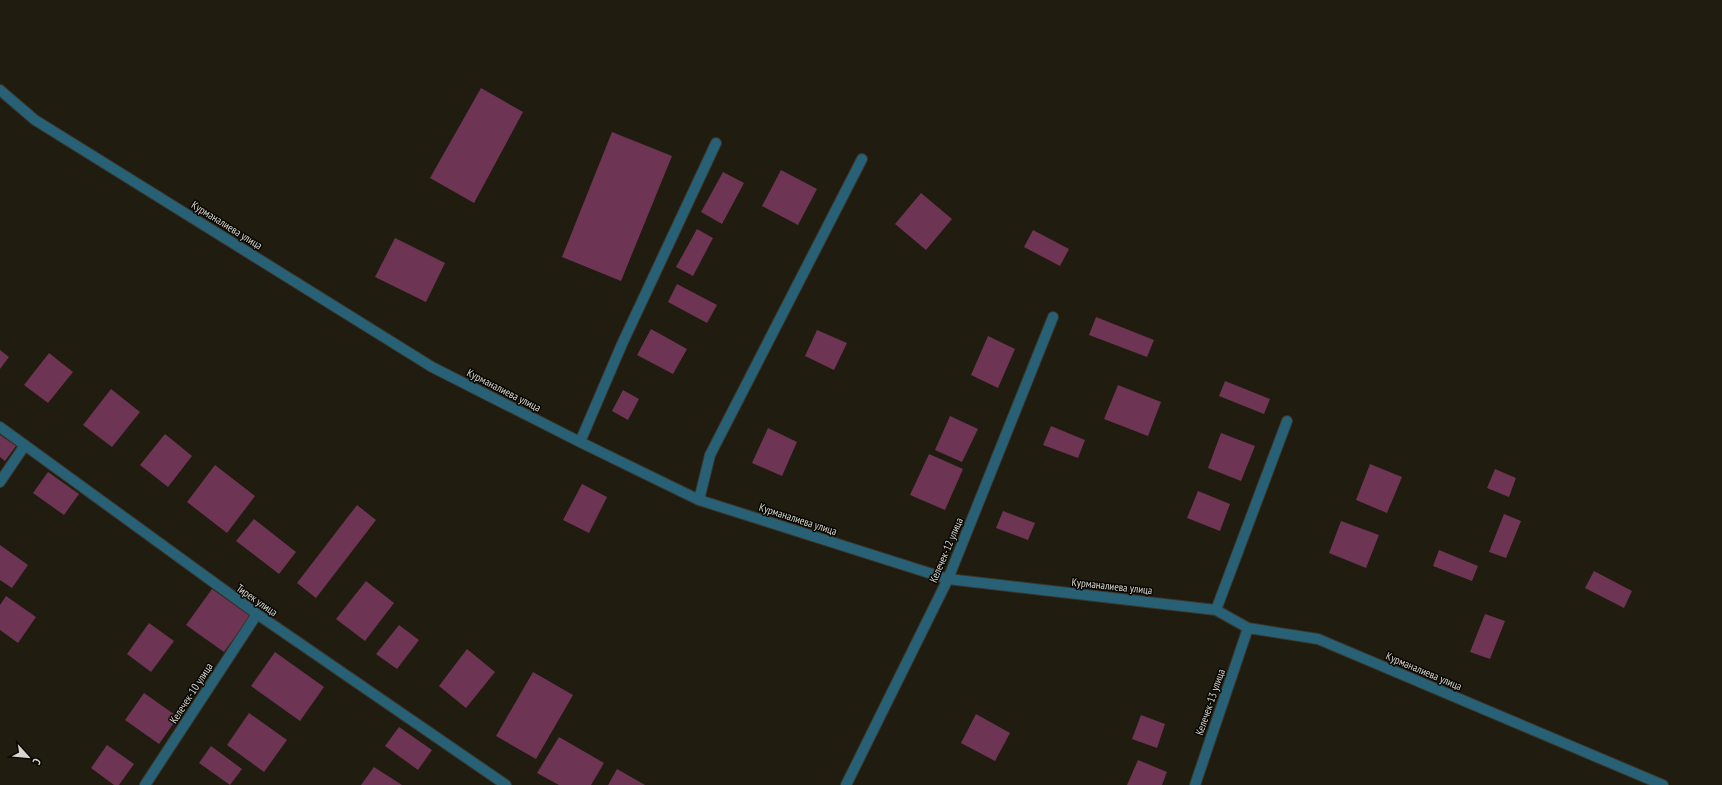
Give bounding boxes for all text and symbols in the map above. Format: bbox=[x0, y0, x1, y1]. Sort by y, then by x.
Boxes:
street label: Курманалиева улица bbox=[189, 198, 265, 252]
street label: Курманалиева улица bbox=[465, 365, 543, 415]
street label: Курманалиева улица bbox=[757, 500, 839, 538]
street label: Келечек-12 улица bbox=[926, 515, 966, 585]
street label: Курманалиева улица bbox=[1071, 575, 1153, 597]
street label: Тирек улица bbox=[234, 581, 280, 619]
street label: Курманалиева улица bbox=[1384, 649, 1464, 693]
street label: Келечек-10 улица bbox=[166, 660, 216, 726]
street label: Келечек-13 улица bbox=[1192, 667, 1228, 737]
north arrow bbox=[8, 737, 48, 777]
text: С bbox=[30, 756, 44, 767]

